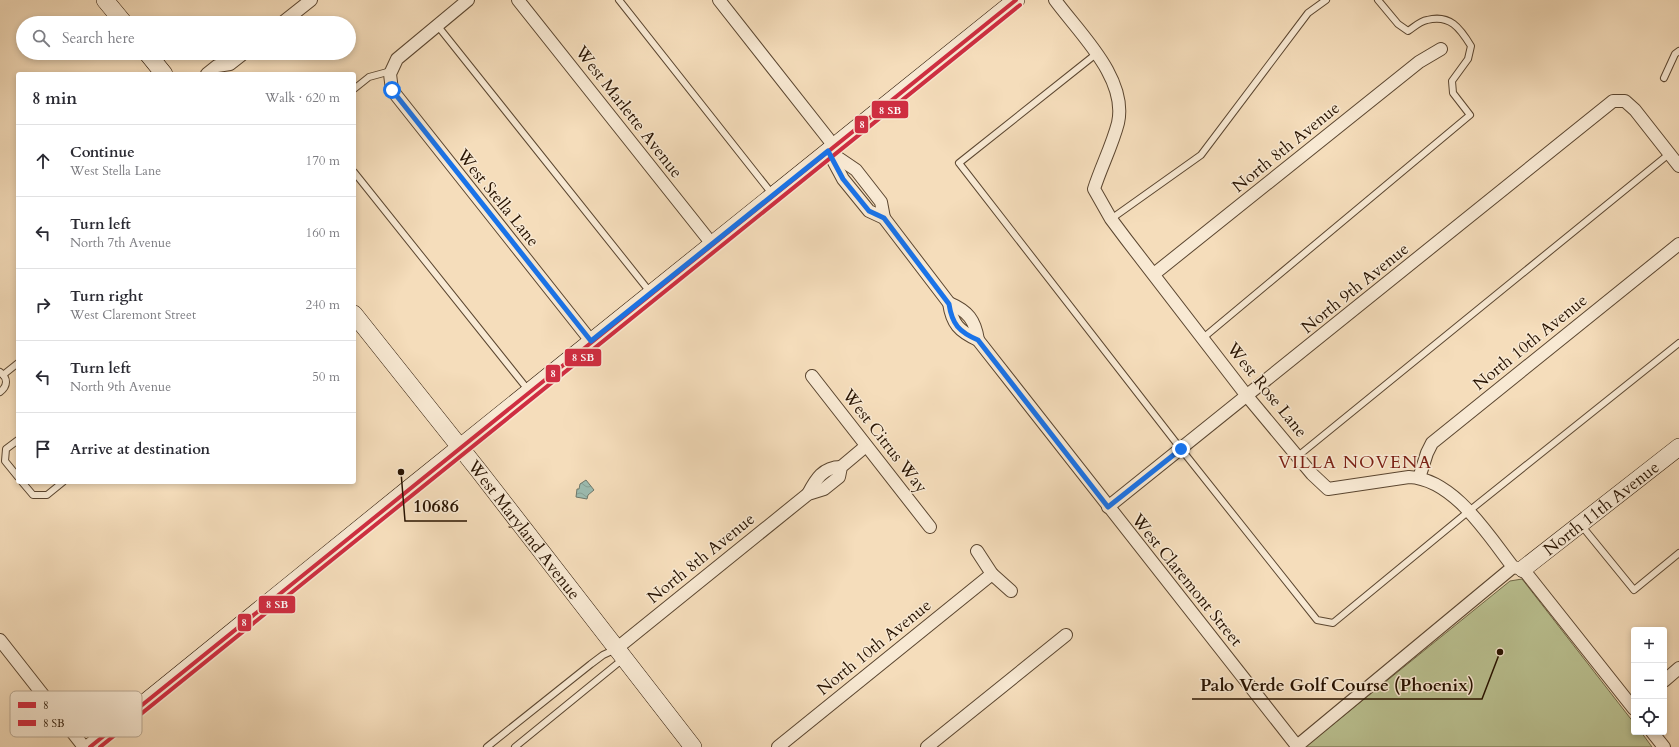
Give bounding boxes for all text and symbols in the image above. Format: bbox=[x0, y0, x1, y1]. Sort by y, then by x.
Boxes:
search box bbox=[16, 16, 356, 60]
icon: search bbox=[30, 27, 52, 49]
text: Search here bbox=[62, 28, 135, 48]
street label: West Marlette Avenue bbox=[569, 40, 688, 183]
route start bbox=[383, 81, 401, 99]
text: 8 min bbox=[32, 87, 77, 110]
text: Walk · 620 m bbox=[265, 89, 340, 107]
street label: North 8th Avenue bbox=[1227, 96, 1345, 198]
line badge: 8 SB bbox=[871, 100, 909, 119]
text: 8 SB bbox=[879, 103, 901, 118]
line badge: 8 bbox=[854, 115, 869, 134]
text: 8 bbox=[859, 117, 865, 132]
text: Continue bbox=[70, 142, 135, 162]
street label: West Stella Lane bbox=[451, 144, 544, 252]
icon: ahead bbox=[32, 150, 54, 172]
text: 170 m bbox=[306, 152, 340, 170]
text: West Stella Lane bbox=[70, 162, 161, 180]
text: Turn left bbox=[70, 214, 131, 234]
icon: left bbox=[32, 222, 54, 244]
text: 160 m bbox=[306, 224, 340, 242]
text: North 7th Avenue bbox=[70, 234, 171, 252]
street label: North 9th Avenue bbox=[1296, 237, 1414, 339]
text: Turn right bbox=[70, 286, 143, 306]
street label: North 10th Avenue bbox=[1468, 289, 1592, 395]
icon: right bbox=[32, 294, 54, 316]
text: 240 m bbox=[306, 296, 340, 314]
text: West Claremont Street bbox=[70, 306, 196, 324]
street label: West Rose Lane bbox=[1221, 337, 1312, 442]
line badge: 8 SB bbox=[564, 348, 602, 367]
text: 8 SB bbox=[572, 350, 594, 365]
text: Turn left bbox=[70, 358, 131, 378]
line badge: 8 bbox=[545, 364, 561, 383]
icon: left bbox=[32, 366, 54, 388]
text: 8 bbox=[550, 366, 556, 381]
text: 50 m bbox=[312, 368, 340, 386]
text: North 9th Avenue bbox=[70, 378, 171, 396]
street label: West Citrus Way bbox=[836, 383, 933, 498]
icon: arrive bbox=[32, 438, 54, 460]
text: Arrive at destination bbox=[70, 439, 210, 459]
route end bbox=[1172, 440, 1190, 458]
district label: VILLA NOVENA bbox=[1278, 450, 1432, 475]
street label: West Maryland Avenue bbox=[462, 454, 586, 604]
street label: North 11th Avenue bbox=[1538, 455, 1664, 561]
callout: 10686 bbox=[405, 491, 467, 521]
text: 10686 bbox=[413, 494, 459, 519]
street label: North 8th Avenue bbox=[642, 507, 760, 609]
street label: West Claremont Street bbox=[1126, 508, 1248, 652]
street label: North 10th Avenue bbox=[812, 594, 936, 700]
line badge: 8 SB bbox=[258, 595, 296, 614]
text: 8 SB bbox=[266, 597, 288, 612]
line badge: 8 bbox=[237, 613, 252, 632]
text: 8 bbox=[241, 615, 247, 630]
map controls bbox=[1631, 627, 1667, 735]
button: + bbox=[1631, 627, 1667, 663]
button: − bbox=[1631, 663, 1667, 699]
callout: Palo Verde Golf Course (Phoenix) bbox=[1192, 669, 1482, 699]
text: Palo Verde Golf Course (Phoenix) bbox=[1200, 673, 1474, 698]
legend bbox=[10, 691, 142, 737]
text: 8 bbox=[43, 698, 49, 713]
button: locate bbox=[1631, 699, 1667, 735]
text: 8 SB bbox=[43, 716, 65, 731]

